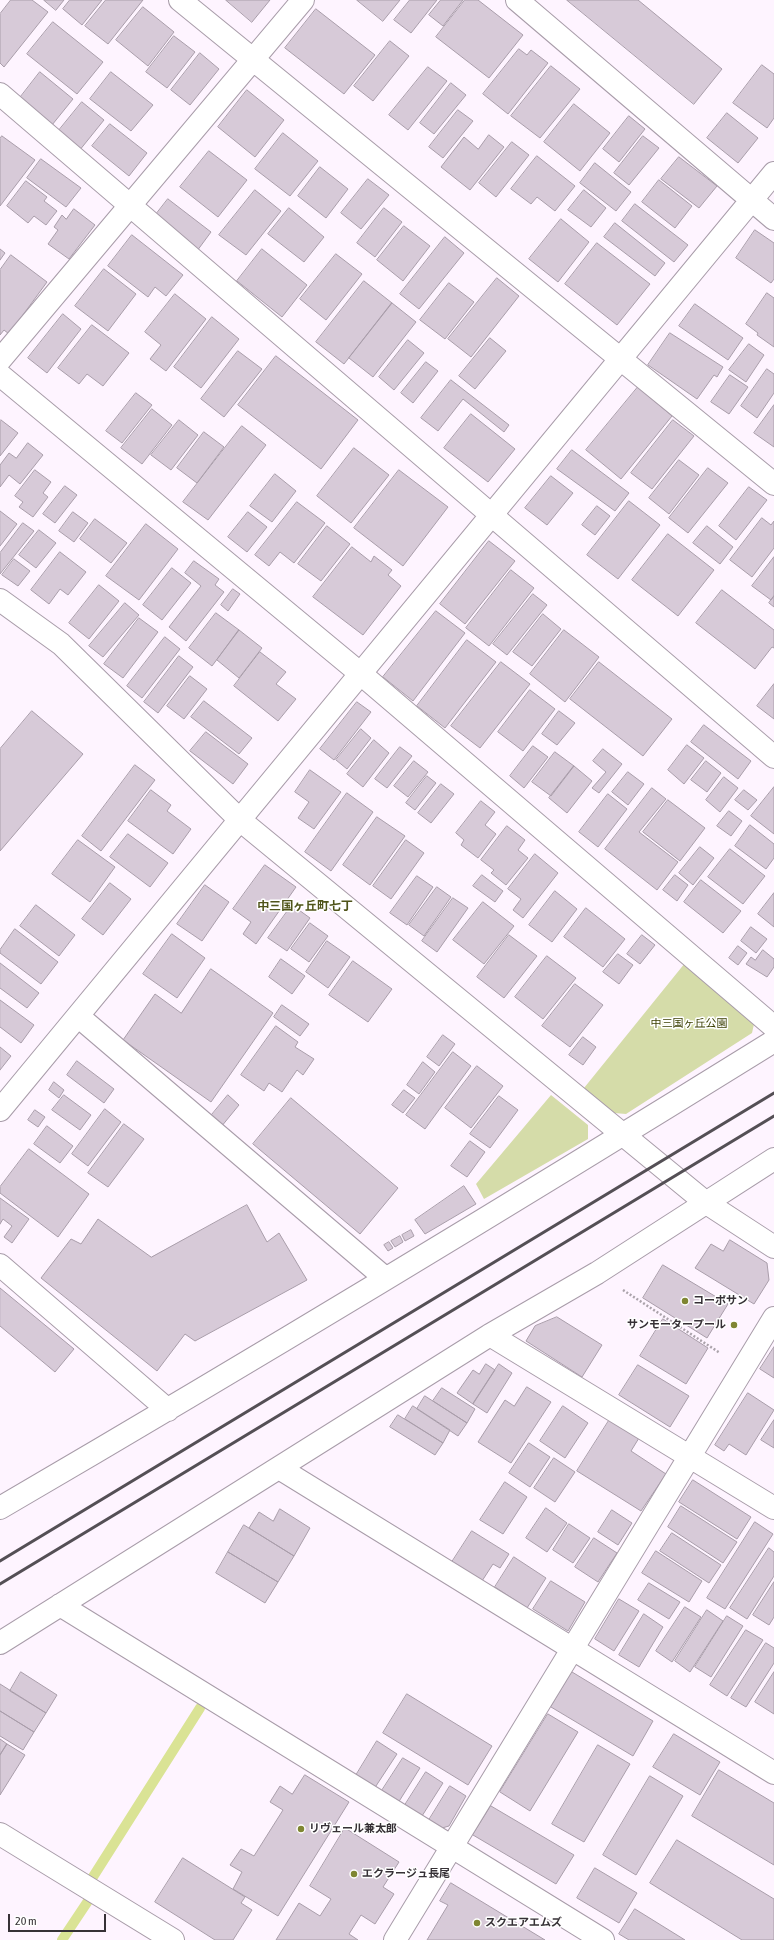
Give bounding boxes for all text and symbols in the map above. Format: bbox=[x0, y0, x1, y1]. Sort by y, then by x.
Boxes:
district label: 中三国ヶ丘町七丁 bbox=[257, 899, 353, 913]
park label: 中三国ヶ丘公園 bbox=[651, 1017, 727, 1031]
place label: コーポサン bbox=[693, 1294, 748, 1308]
marker: コーポサン bbox=[680, 1296, 690, 1306]
place label: サンモータープール bbox=[627, 1318, 726, 1332]
marker: サンモータープール bbox=[729, 1320, 739, 1330]
place label: リヴェール兼太郎 bbox=[309, 1822, 397, 1836]
marker: リヴェール兼太郎 bbox=[296, 1824, 306, 1834]
place label: エクラージュ長尾 bbox=[362, 1867, 450, 1881]
marker: エクラージュ長尾 bbox=[349, 1869, 359, 1879]
scale bar bbox=[10, 1906, 108, 1932]
text: 20 m bbox=[15, 1914, 37, 1928]
place label: スクエアエムズ bbox=[485, 1916, 562, 1930]
marker: スクエアエムズ bbox=[472, 1918, 482, 1928]

